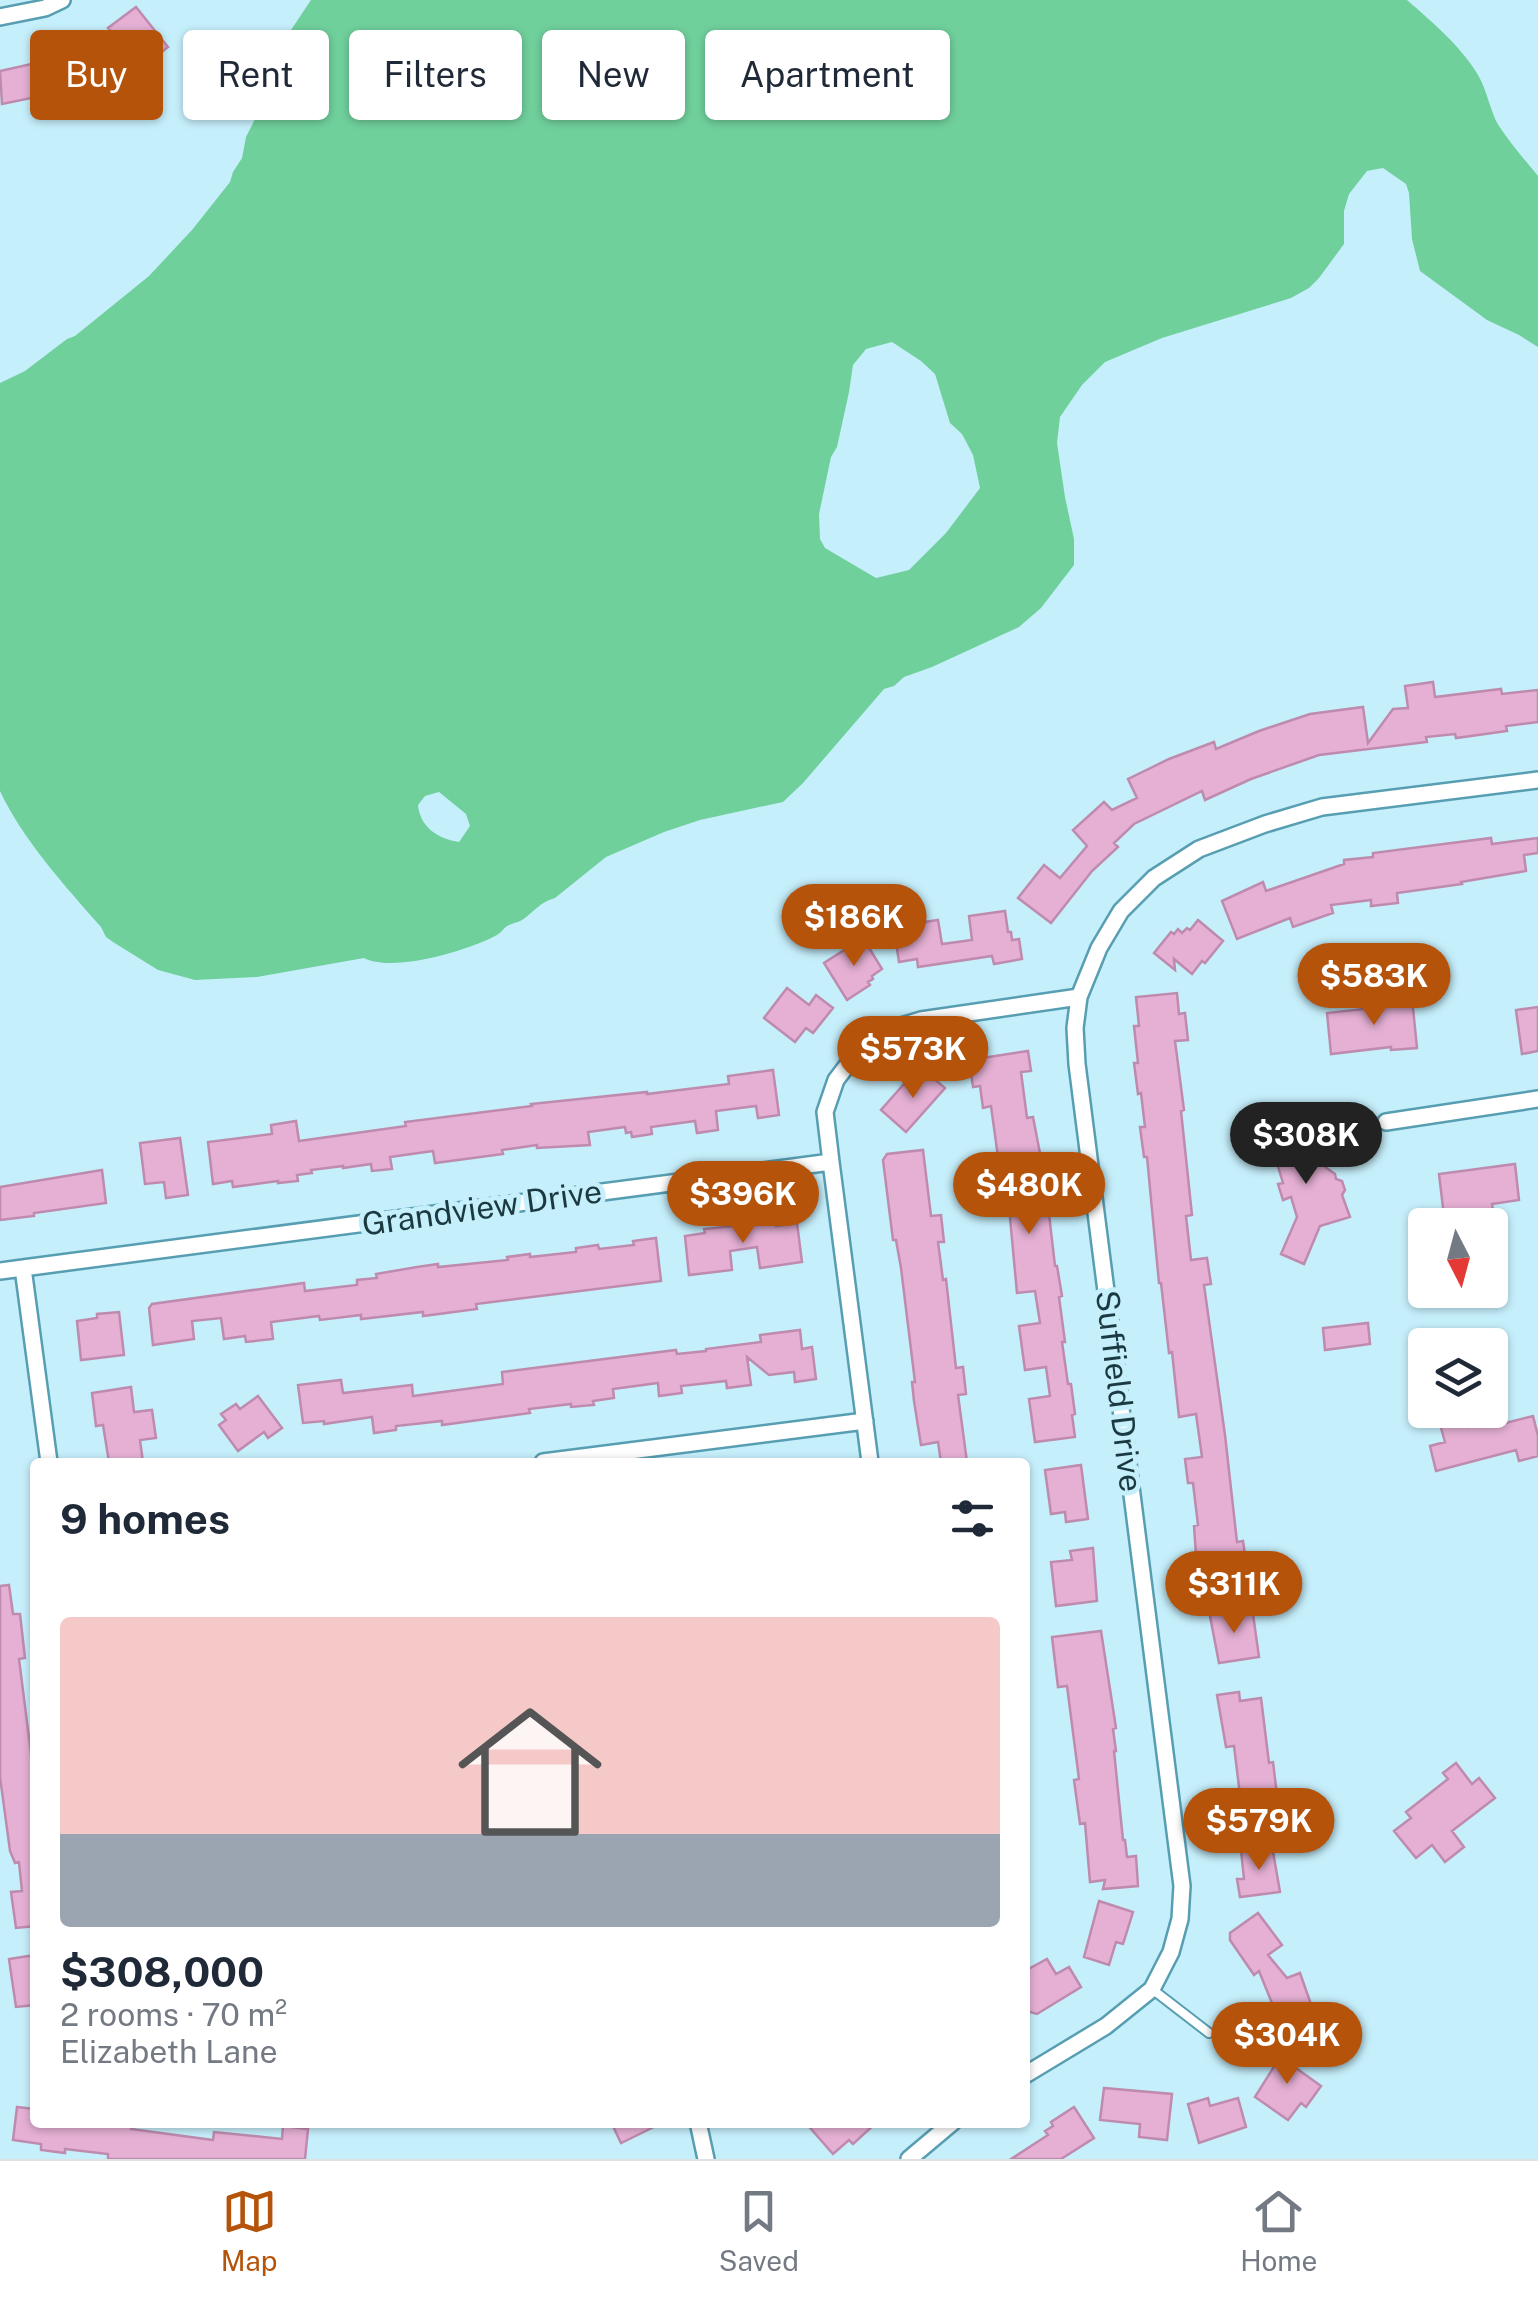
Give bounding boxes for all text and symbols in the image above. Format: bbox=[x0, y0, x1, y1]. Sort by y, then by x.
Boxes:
chip: Buy bbox=[30, 30, 163, 120]
chip: Rent bbox=[183, 30, 329, 120]
chip: Filters bbox=[349, 30, 522, 120]
chip: New bbox=[542, 30, 685, 120]
chip: Apartment bbox=[705, 30, 950, 120]
pin: $186K bbox=[784, 884, 924, 969]
text: $186K bbox=[804, 898, 904, 935]
pin: $583K bbox=[1304, 943, 1444, 1028]
text: $583K bbox=[1320, 957, 1428, 994]
pin: $573K bbox=[843, 1016, 983, 1101]
text: $573K bbox=[859, 1030, 967, 1067]
pin: $308K bbox=[1236, 1102, 1376, 1187]
text: $308K bbox=[1252, 1116, 1360, 1153]
pin: $480K bbox=[959, 1152, 1099, 1237]
pin: $396K bbox=[673, 1161, 813, 1246]
text: $480K bbox=[975, 1166, 1083, 1203]
street label: Grandview Drive bbox=[360, 1172, 604, 1243]
text: $396K bbox=[689, 1175, 797, 1212]
north arrow bbox=[1408, 1208, 1508, 1308]
map controls bbox=[1408, 1208, 1508, 1428]
street label: Suffield Drive bbox=[1089, 1288, 1150, 1494]
button: layers bbox=[1408, 1328, 1508, 1428]
icon: filters bbox=[945, 1491, 1000, 1546]
text: 9 homes bbox=[60, 1494, 230, 1543]
pin: $311K bbox=[1164, 1551, 1304, 1636]
text: $311K bbox=[1187, 1565, 1281, 1602]
icon: home bbox=[440, 1682, 620, 1862]
pin: $579K bbox=[1189, 1788, 1329, 1873]
text: $579K bbox=[1205, 1802, 1313, 1839]
text: $308,000 bbox=[60, 1947, 264, 1996]
text: 2 rooms · 70 m² bbox=[60, 1996, 287, 2033]
pin: $304K bbox=[1217, 2002, 1357, 2087]
text: $304K bbox=[1233, 2016, 1341, 2053]
text: Elizabeth Lane bbox=[60, 2033, 278, 2070]
tab: Map bbox=[221, 2184, 278, 2277]
tab: Saved bbox=[719, 2184, 799, 2277]
tab: Home bbox=[1240, 2184, 1317, 2277]

